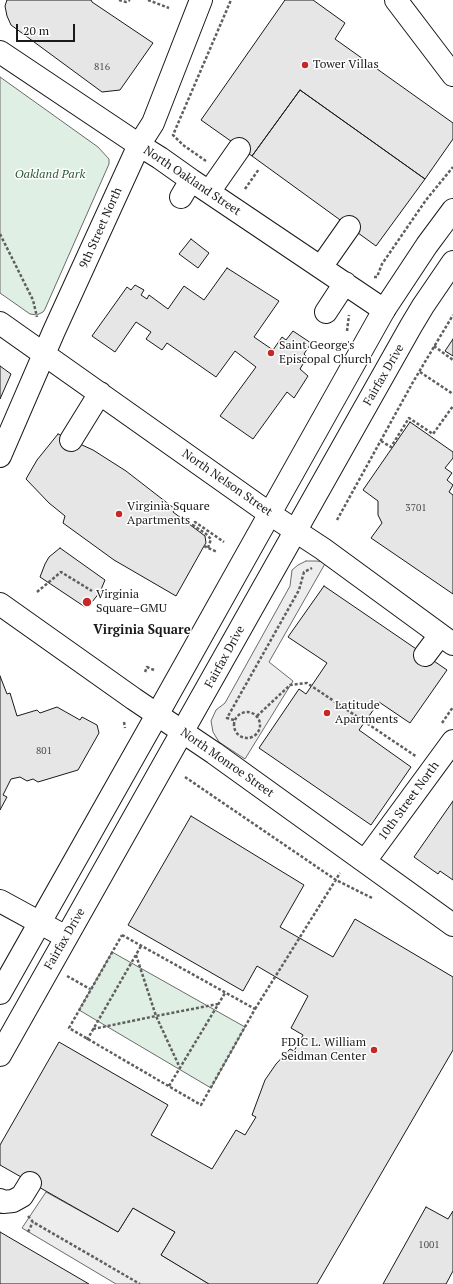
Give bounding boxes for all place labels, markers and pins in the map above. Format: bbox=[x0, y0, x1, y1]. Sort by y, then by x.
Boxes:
place label: Tower Villas bbox=[313, 58, 379, 72]
marker: Tower Villas bbox=[300, 60, 310, 70]
place label: Saint George's Episcopal Church bbox=[279, 339, 372, 367]
marker: Saint George's Episcopal Church bbox=[266, 348, 276, 358]
place label: Virginia Square Apartments bbox=[127, 500, 210, 528]
marker: Virginia Square Apartments bbox=[114, 509, 124, 519]
place label: Virginia Square–GMU bbox=[96, 588, 167, 616]
marker: Virginia Square–GMU bbox=[81, 596, 93, 608]
place label: Latitude Apartments bbox=[335, 699, 398, 727]
marker: Latitude Apartments bbox=[322, 708, 332, 718]
place label: FDIC L. William Seidman Center bbox=[281, 1036, 366, 1064]
marker: FDIC L. William Seidman Center bbox=[369, 1045, 379, 1055]

